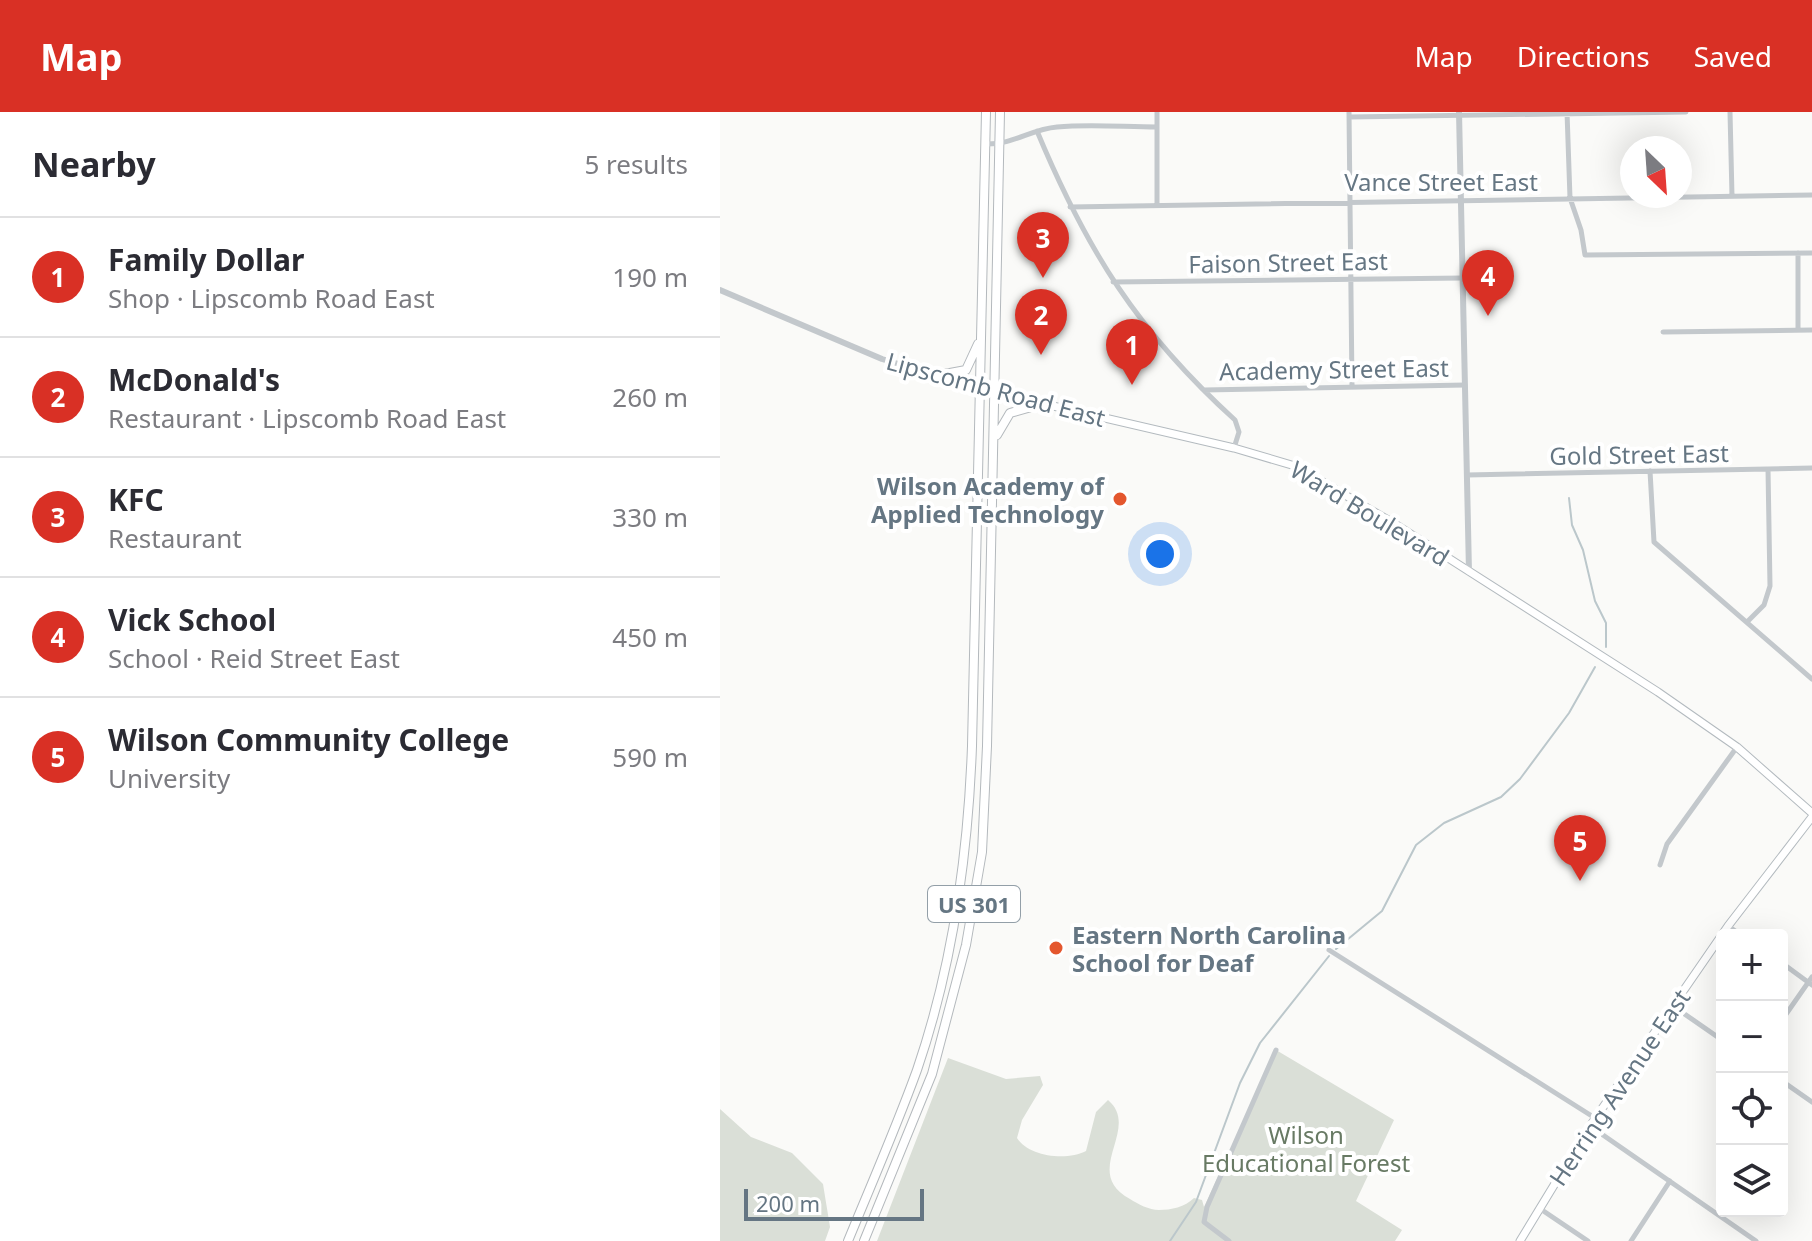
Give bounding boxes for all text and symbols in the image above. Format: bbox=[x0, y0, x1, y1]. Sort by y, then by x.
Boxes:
text: Map bbox=[40, 30, 123, 82]
text: Map bbox=[1414, 37, 1473, 75]
text: Directions bbox=[1517, 37, 1650, 75]
text: Saved bbox=[1694, 37, 1772, 75]
north arrow bbox=[1620, 136, 1692, 208]
text: Nearby bbox=[32, 141, 156, 187]
text: 5 results bbox=[584, 146, 688, 182]
street label: Vance Street East bbox=[1344, 165, 1538, 198]
pin: 3 bbox=[1017, 212, 1069, 278]
text: Family Dollar bbox=[108, 239, 305, 280]
street label: Faison Street East bbox=[1188, 244, 1388, 280]
pin: 4 bbox=[1462, 250, 1514, 316]
text: 1 bbox=[51, 259, 65, 295]
text: 190 m bbox=[612, 259, 688, 295]
text: Shop · Lipscomb Road East bbox=[108, 280, 435, 316]
pin: 2 bbox=[1015, 289, 1067, 355]
pin: 1 bbox=[1106, 319, 1158, 385]
street label: Lipscomb Road East bbox=[883, 344, 1109, 434]
street label: Academy Street East bbox=[1219, 350, 1449, 388]
text: McDonald's bbox=[108, 359, 280, 400]
text: 2 bbox=[51, 379, 65, 415]
text: 260 m bbox=[612, 379, 688, 415]
text: Restaurant · Lipscomb Road East bbox=[108, 400, 506, 436]
street label: Gold Street East bbox=[1549, 436, 1729, 472]
street label: Ward Boulevard bbox=[1284, 453, 1456, 573]
place label: Wilson Academy of Applied Technology bbox=[871, 469, 1106, 530]
text: KFC bbox=[108, 479, 164, 520]
marker: Wilson Academy of Applied Technology bbox=[1111, 490, 1129, 508]
text: 3 bbox=[51, 499, 65, 535]
text: 330 m bbox=[612, 499, 688, 535]
text: Restaurant bbox=[108, 520, 242, 556]
your location bbox=[1140, 534, 1180, 574]
text: Vick School bbox=[108, 599, 276, 640]
text: 4 bbox=[51, 619, 65, 655]
text: 450 m bbox=[612, 619, 688, 655]
text: School · Reid Street East bbox=[108, 640, 400, 676]
text: Wilson Community College bbox=[108, 719, 509, 760]
text: 5 bbox=[51, 739, 65, 775]
text: 590 m bbox=[612, 739, 688, 775]
text: University bbox=[108, 760, 230, 796]
pin: 5 bbox=[1554, 815, 1606, 881]
road number: US 301 bbox=[928, 886, 1020, 922]
place label: Eastern North Carolina School for Deaf bbox=[1072, 918, 1346, 979]
map controls bbox=[1716, 929, 1788, 1217]
button: + bbox=[1716, 929, 1788, 1001]
marker: Eastern North Carolina School for Deaf bbox=[1047, 939, 1065, 957]
street label: Herring Avenue East bbox=[1541, 982, 1697, 1192]
button: − bbox=[1716, 1001, 1788, 1073]
button: locate bbox=[1716, 1073, 1788, 1145]
park label: Wilson Educational Forest bbox=[1202, 1118, 1410, 1179]
button: layers bbox=[1716, 1145, 1788, 1217]
scale bar bbox=[744, 1185, 924, 1221]
text: 200 m bbox=[756, 1188, 820, 1218]

